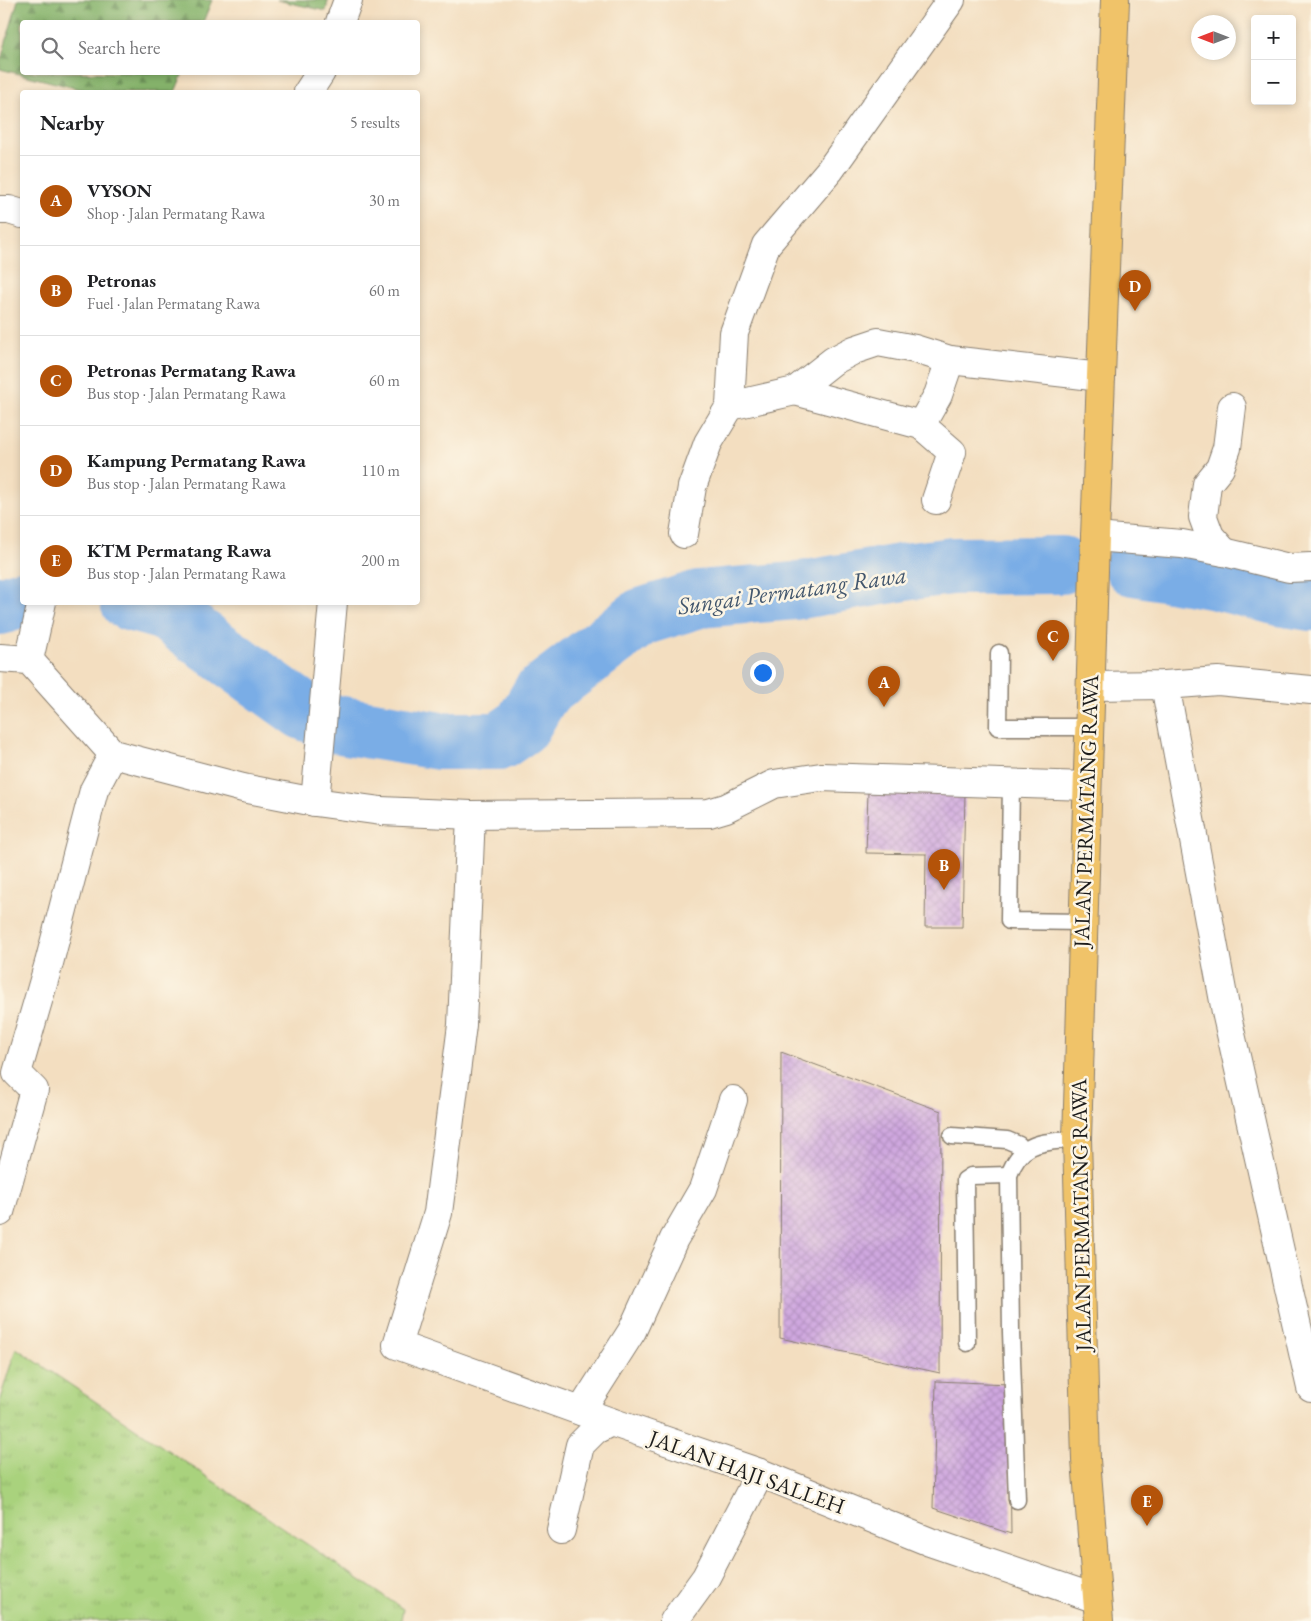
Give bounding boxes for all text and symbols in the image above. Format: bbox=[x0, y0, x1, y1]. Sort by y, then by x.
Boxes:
north arrow bbox=[1191, 15, 1236, 60]
map controls bbox=[1251, 15, 1296, 105]
button: + bbox=[1251, 15, 1296, 60]
search box bbox=[20, 20, 420, 75]
icon: search bbox=[38, 34, 66, 62]
text: Search here bbox=[78, 35, 160, 60]
button: − bbox=[1251, 60, 1296, 105]
text: Nearby bbox=[40, 109, 104, 136]
text: 5 results bbox=[350, 112, 400, 133]
text: VYSON bbox=[87, 178, 152, 203]
text: A bbox=[50, 190, 62, 211]
text: 30 m bbox=[369, 190, 400, 211]
text: Shop · Jalan Permatang Rawa bbox=[87, 203, 265, 224]
text: Petronas bbox=[87, 268, 156, 293]
pin: D bbox=[1119, 270, 1151, 311]
text: B bbox=[51, 280, 61, 301]
text: 60 m bbox=[369, 280, 400, 301]
text: Fuel · Jalan Permatang Rawa bbox=[87, 293, 260, 314]
text: Petronas Permatang Rawa bbox=[87, 358, 296, 383]
text: C bbox=[50, 370, 62, 391]
text: 60 m bbox=[369, 370, 400, 391]
text: Bus stop · Jalan Permatang Rawa bbox=[87, 383, 286, 404]
text: Kampung Permatang Rawa bbox=[87, 448, 306, 473]
text: D bbox=[50, 460, 62, 481]
text: 110 m bbox=[361, 460, 400, 481]
text: Bus stop · Jalan Permatang Rawa bbox=[87, 473, 286, 494]
text: KTM Permatang Rawa bbox=[87, 538, 271, 563]
text: E bbox=[51, 550, 61, 571]
text: 200 m bbox=[361, 550, 400, 571]
water label: Sungai Permatang Rawa bbox=[675, 559, 908, 622]
text: Bus stop · Jalan Permatang Rawa bbox=[87, 563, 286, 584]
pin: C bbox=[1037, 620, 1069, 661]
your location bbox=[750, 660, 776, 686]
pin: A bbox=[868, 666, 900, 707]
street label: JALAN PERMATANG RAWA bbox=[1067, 673, 1105, 950]
pin: B bbox=[928, 849, 960, 890]
street label: JALAN PERMATANG RAWA bbox=[1064, 1078, 1098, 1354]
street label: JALAN HAJI SALLEH bbox=[643, 1422, 849, 1521]
pin: E bbox=[1131, 1485, 1163, 1526]

